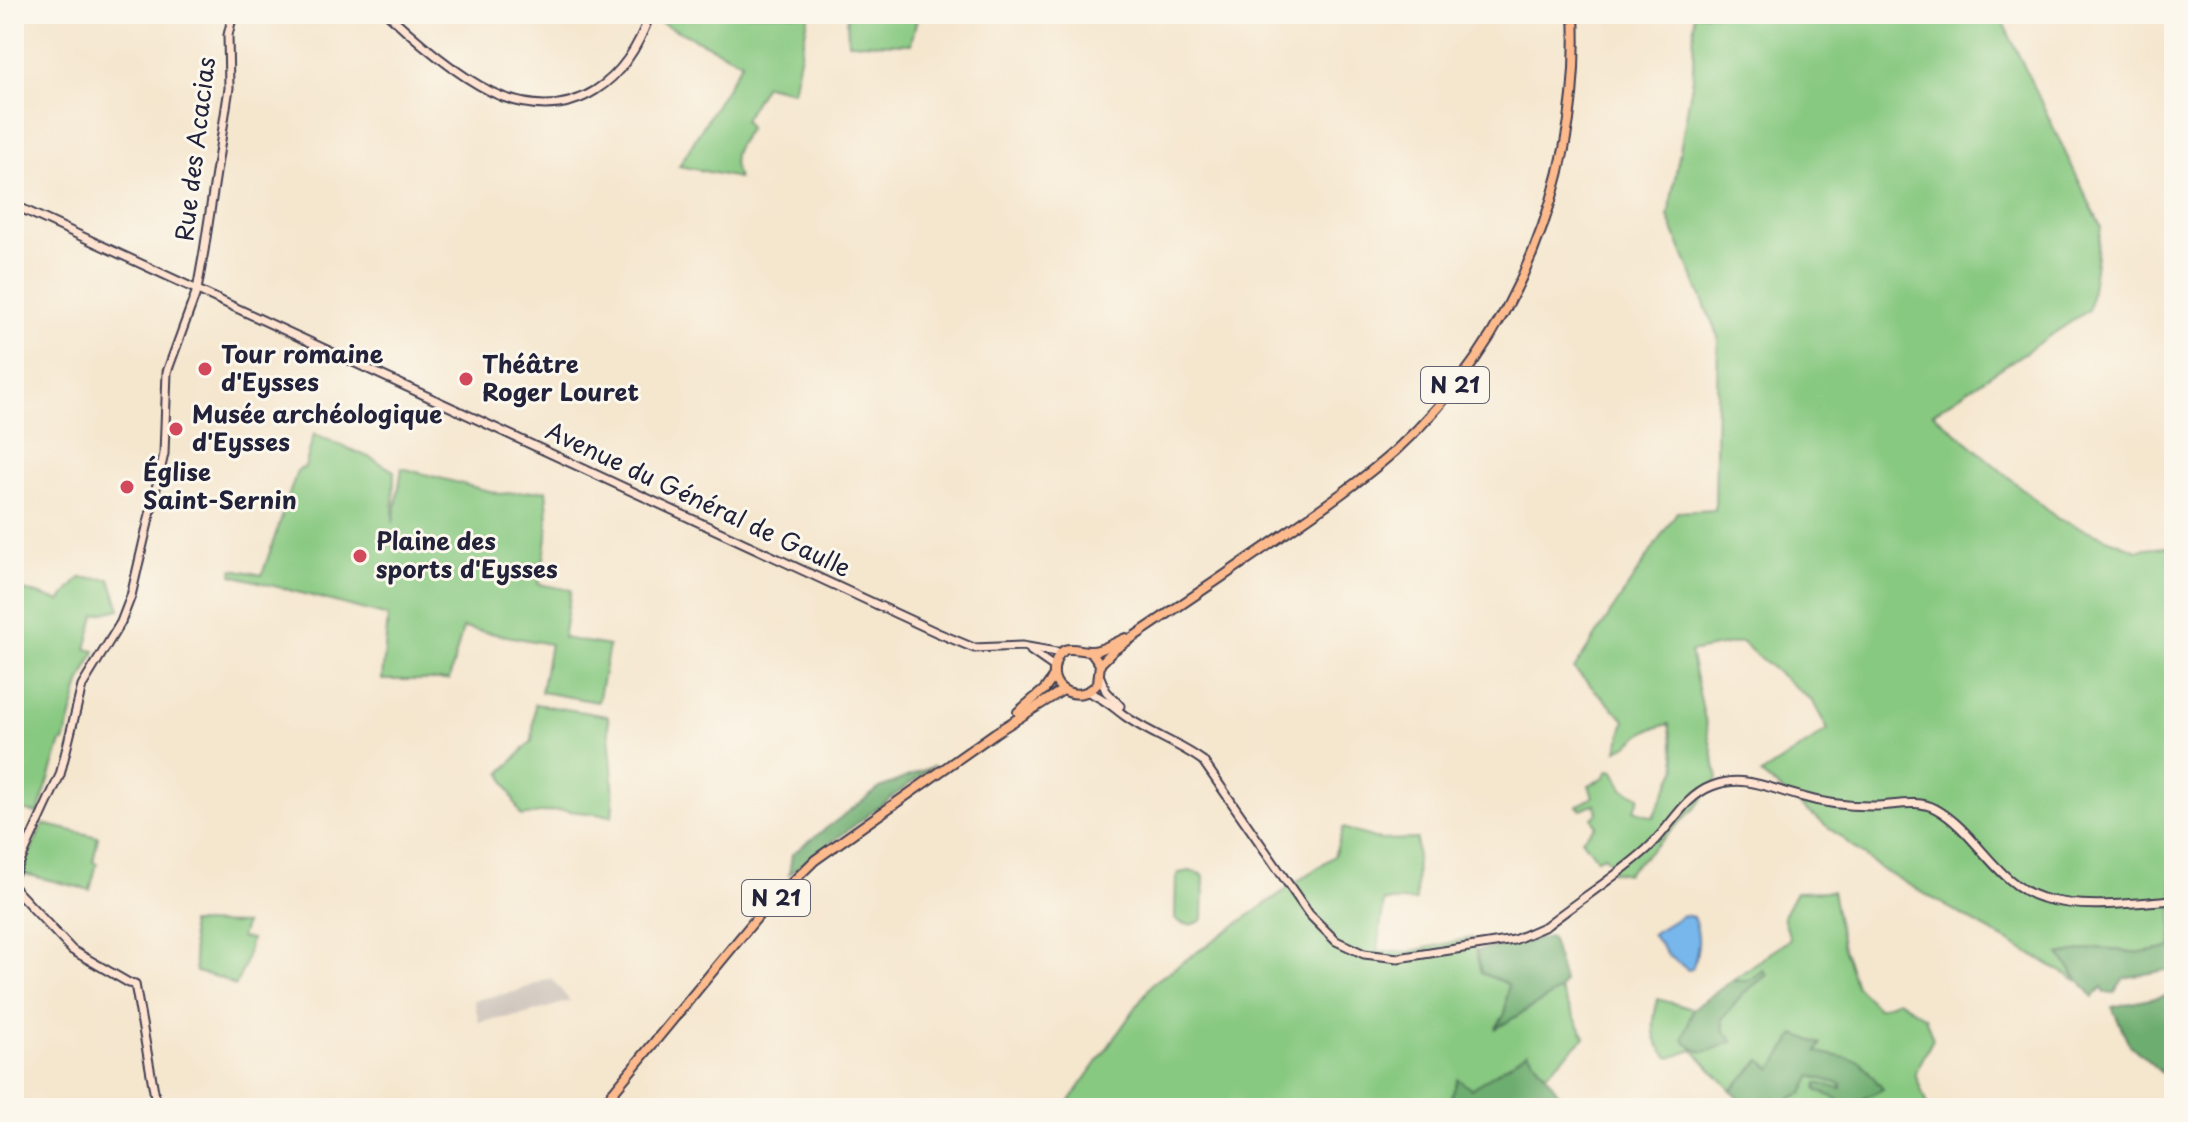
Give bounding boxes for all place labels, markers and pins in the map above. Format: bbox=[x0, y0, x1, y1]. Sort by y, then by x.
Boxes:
place label: Tour romaine d'Eysses bbox=[221, 335, 384, 399]
place label: Théâtre Roger Louret bbox=[482, 345, 639, 409]
marker: Tour romaine d'Eysses bbox=[196, 360, 214, 378]
marker: Théâtre Roger Louret bbox=[457, 370, 475, 388]
place label: Musée archéologique d'Eysses bbox=[192, 395, 442, 459]
marker: Musée archéologique d'Eysses bbox=[167, 420, 185, 438]
place label: Église Saint-Sernin bbox=[143, 453, 297, 517]
marker: Église Saint-Sernin bbox=[118, 478, 136, 496]
place label: Plaine des sports d'Eysses bbox=[376, 522, 558, 586]
marker: Plaine des sports d'Eysses bbox=[351, 547, 369, 565]

